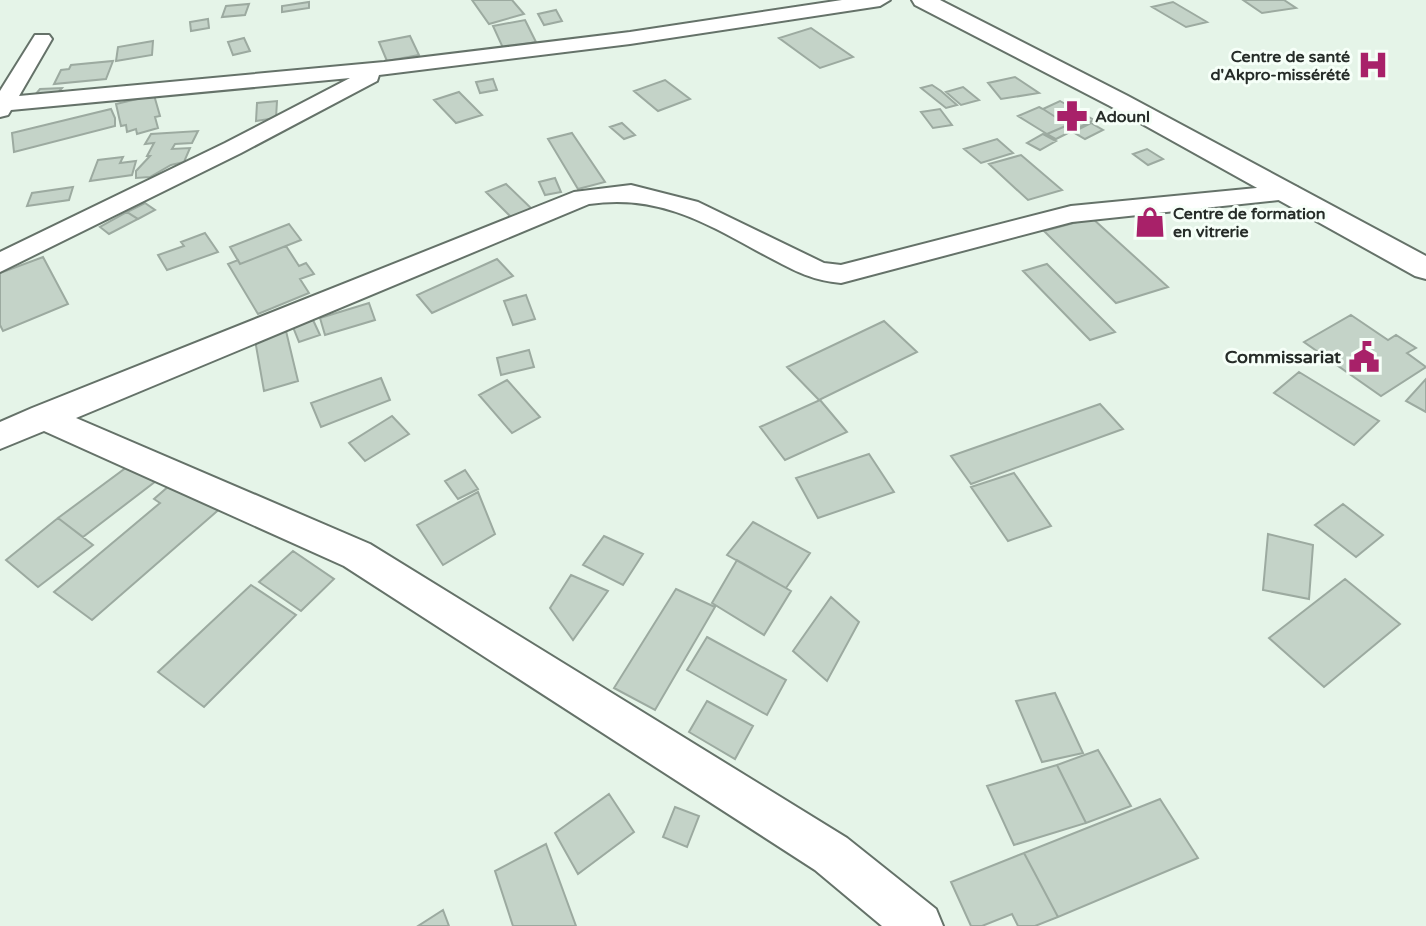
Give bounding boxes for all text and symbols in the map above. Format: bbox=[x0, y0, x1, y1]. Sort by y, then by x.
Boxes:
place label: Centre de santé d'Akpro-missérété bbox=[1210, 47, 1350, 85]
hospital icon: Centre de santé d'Akpro-missérété bbox=[1356, 48, 1390, 82]
pharmacy icon: Adounl bbox=[1055, 99, 1089, 133]
place label: Adounl bbox=[1095, 107, 1150, 127]
place label: Centre de formation en vitrerie bbox=[1173, 204, 1326, 242]
shop icon: Centre de formation en vitrerie bbox=[1133, 205, 1167, 239]
public building icon: Commissariat bbox=[1347, 340, 1381, 374]
place label: Commissariat bbox=[1225, 346, 1341, 368]

